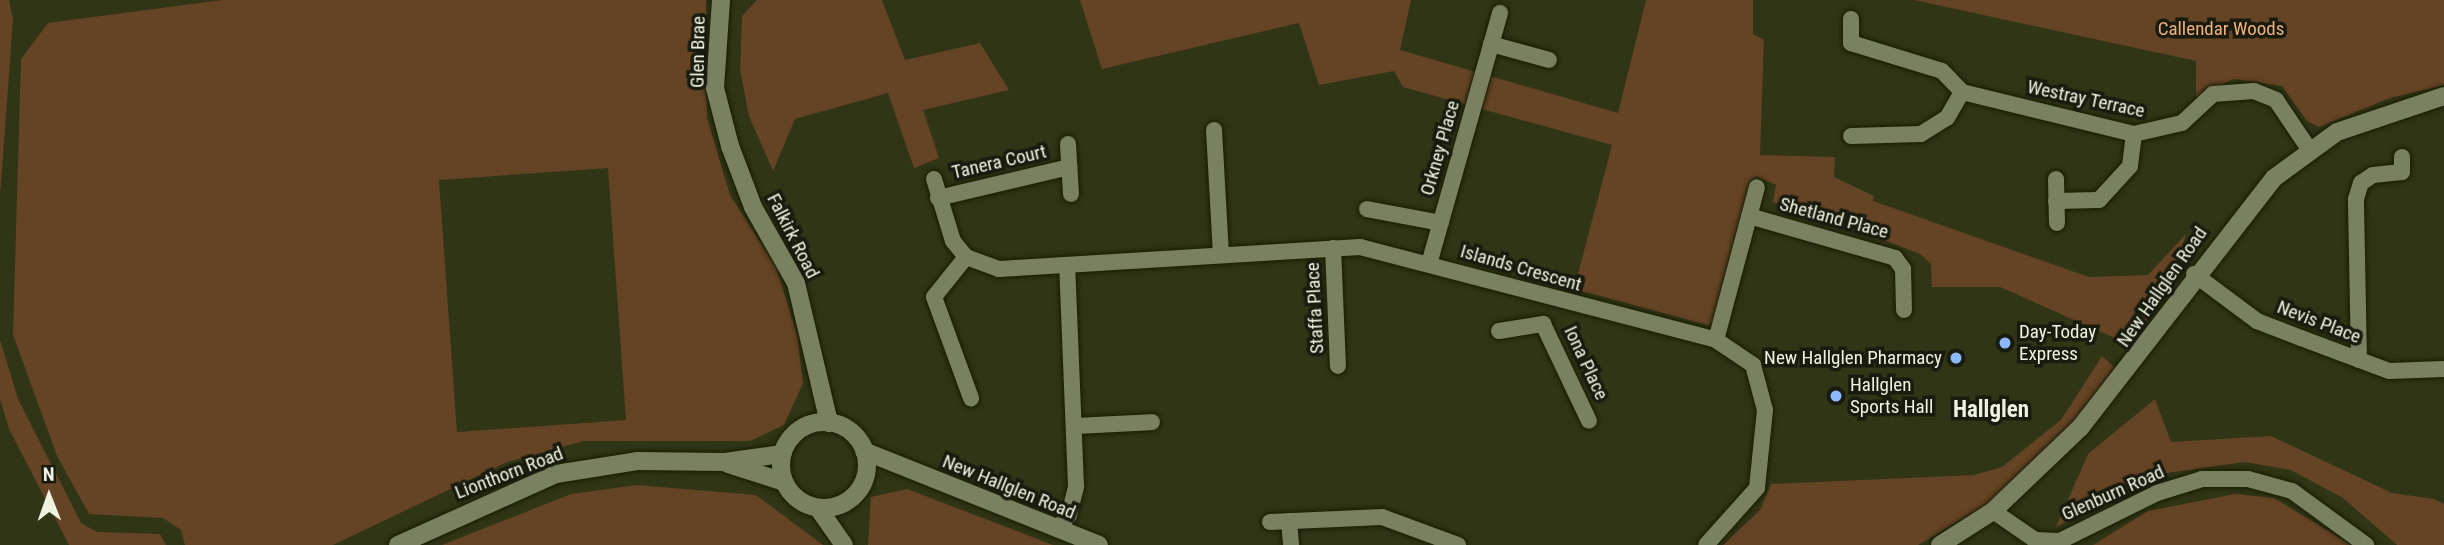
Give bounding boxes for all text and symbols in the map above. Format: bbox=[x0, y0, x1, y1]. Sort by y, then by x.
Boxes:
street label: Glen Brae bbox=[686, 16, 710, 88]
park label: Callendar Woods bbox=[2158, 18, 2284, 40]
street label: Westray Terrace bbox=[2025, 75, 2147, 123]
street label: Orkney Place bbox=[1416, 98, 1464, 198]
street label: Tanera Court bbox=[950, 140, 1048, 184]
street label: Falkirk Road bbox=[762, 190, 824, 282]
street label: Shetland Place bbox=[1777, 193, 1891, 243]
street label: New Hallglen Road bbox=[2112, 223, 2212, 351]
street label: Islands Crescent bbox=[1458, 240, 1584, 296]
street label: Staffa Place bbox=[1301, 262, 1329, 354]
street label: Nevis Place bbox=[2274, 296, 2364, 348]
place label: Day-Today Express bbox=[2019, 321, 2096, 365]
street label: Iona Place bbox=[1559, 323, 1613, 403]
marker: Day-Today Express bbox=[1997, 335, 2013, 351]
place label: New Hallglen Pharmacy bbox=[1764, 347, 1942, 369]
marker: New Hallglen Pharmacy bbox=[1948, 350, 1964, 366]
place label: Hallglen Sports Hall bbox=[1850, 374, 1933, 418]
marker: Hallglen Sports Hall bbox=[1828, 388, 1844, 404]
district label: Hallglen bbox=[1953, 396, 2029, 424]
street label: Lionthorn Road bbox=[452, 442, 566, 504]
street label: New Hallglen Road bbox=[939, 450, 1079, 524]
street label: Glenburn Road bbox=[2058, 460, 2168, 526]
north arrow bbox=[14, 461, 84, 531]
text: N bbox=[43, 463, 55, 486]

